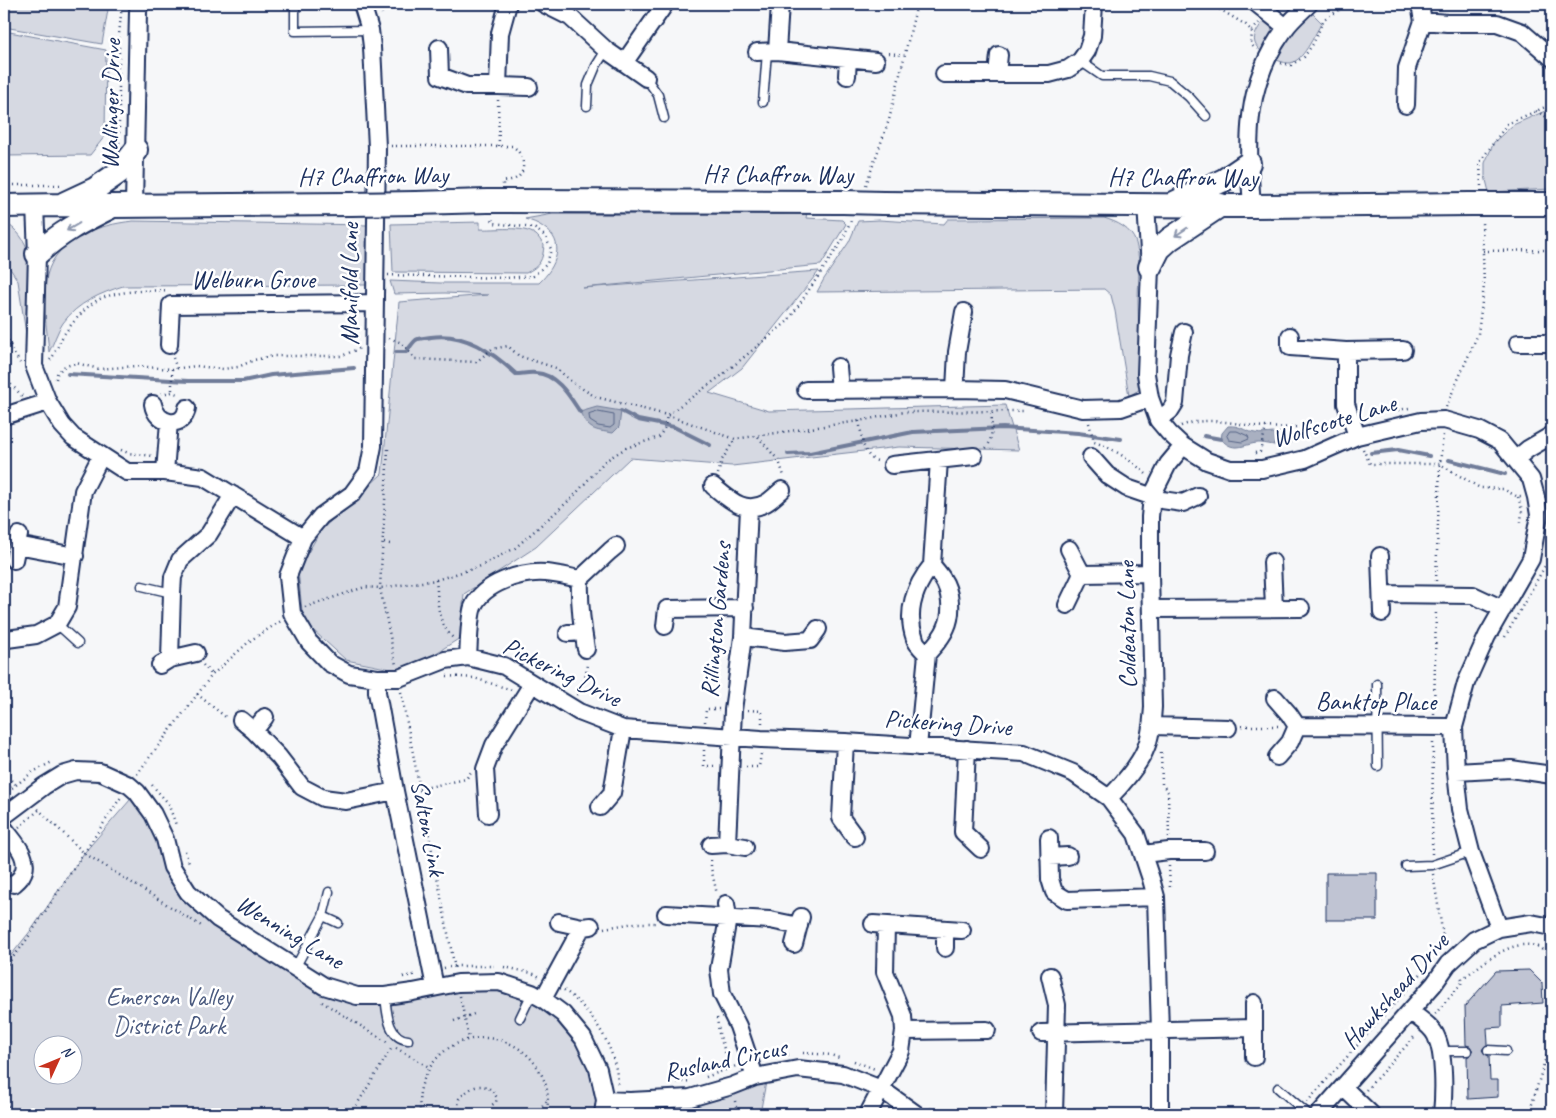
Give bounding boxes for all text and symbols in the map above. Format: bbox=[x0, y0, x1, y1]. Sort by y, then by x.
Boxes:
street label: Wallinger Drive bbox=[94, 37, 128, 169]
street label: H7 Chaffron Way bbox=[298, 159, 451, 193]
street label: H7 Chaffron Way bbox=[703, 159, 856, 191]
street label: H7 Chaffron Way bbox=[1108, 162, 1261, 194]
street label: Manifold Lane bbox=[334, 221, 366, 345]
one-way arrow bbox=[66, 222, 80, 232]
one-way arrow bbox=[1174, 226, 1188, 237]
street label: Welburn Grove bbox=[191, 264, 317, 296]
street label: Wolfscote Lane bbox=[1268, 386, 1402, 455]
street label: Rillington Gardens bbox=[693, 539, 739, 699]
street label: Coldeaton Lane bbox=[1110, 559, 1144, 689]
street label: Pickering Drive bbox=[498, 630, 628, 715]
street label: Banktop Place bbox=[1316, 686, 1438, 718]
street label: Pickering Drive bbox=[883, 703, 1014, 744]
street label: Salton Link bbox=[403, 777, 453, 881]
street label: Wenning Lane bbox=[230, 887, 351, 978]
street label: Hawkshead Drive bbox=[1334, 925, 1457, 1056]
park label: Emerson Valley District Park bbox=[106, 981, 234, 1042]
street label: Rusland Circus bbox=[661, 1031, 792, 1089]
north arrow bbox=[32, 1036, 82, 1086]
text: N bbox=[58, 1042, 78, 1062]

